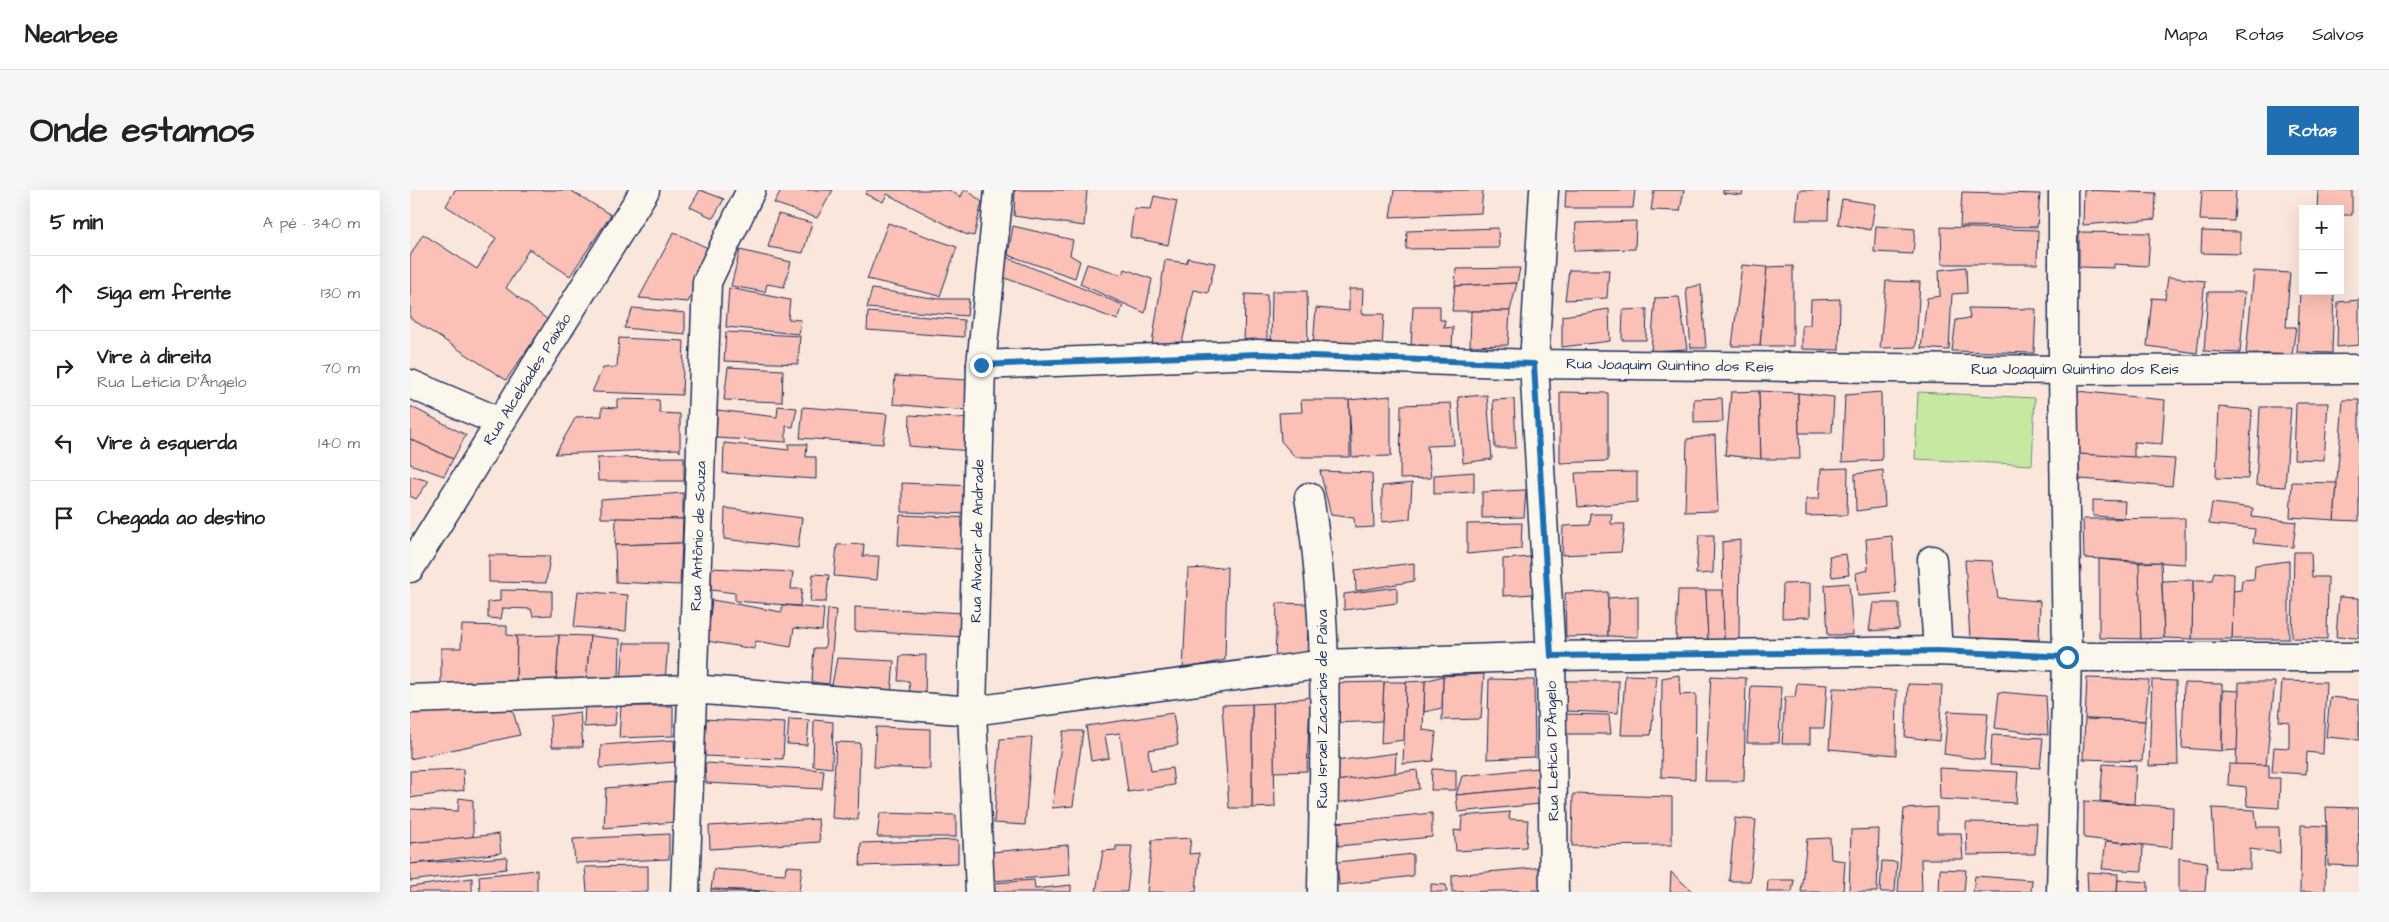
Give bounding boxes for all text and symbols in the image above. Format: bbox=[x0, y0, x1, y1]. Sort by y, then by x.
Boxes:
text: Nearbee bbox=[25, 18, 118, 52]
text: Mapa bbox=[2164, 22, 2208, 47]
text: Rotas bbox=[2236, 22, 2284, 47]
text: Salvos bbox=[2312, 22, 2364, 47]
text: Onde estamos bbox=[30, 106, 255, 155]
button: Rotas bbox=[2267, 106, 2359, 155]
map controls bbox=[2299, 205, 2344, 295]
button: + bbox=[2299, 205, 2344, 250]
text: 5 min bbox=[50, 208, 103, 237]
text: A pé · 340 m bbox=[263, 212, 360, 234]
button: − bbox=[2299, 250, 2344, 295]
icon: ahead bbox=[50, 279, 78, 307]
text: Siga em frente bbox=[97, 280, 231, 307]
text: 130 m bbox=[321, 282, 360, 304]
street label: Rua Alcebíades Paixão bbox=[478, 309, 577, 449]
text: Vire à direita bbox=[97, 344, 211, 371]
street label: Rua Joaquim Quintino dos Reis bbox=[1566, 353, 1775, 378]
icon: right bbox=[50, 354, 78, 382]
route end bbox=[970, 354, 993, 377]
text: 70 m bbox=[321, 357, 360, 379]
street label: Rua Joaquim Quintino dos Reis bbox=[1971, 359, 2179, 380]
text: Rua Letícia D'Ângelo bbox=[97, 371, 246, 393]
icon: left bbox=[50, 429, 78, 457]
text: Vire à esquerda bbox=[97, 430, 237, 457]
text: 140 m bbox=[318, 432, 360, 454]
street label: Rua Alvacir de Andrade bbox=[966, 459, 989, 623]
street label: Rua Antônio de Souza bbox=[685, 460, 712, 612]
icon: arrive bbox=[50, 504, 78, 532]
text: Chegada ao destino bbox=[97, 505, 265, 532]
street label: Rua Israel Zacarias de Paiva bbox=[1312, 609, 1333, 809]
route start bbox=[2056, 646, 2079, 669]
street label: Rua Letícia D'Ângelo bbox=[1541, 680, 1565, 821]

